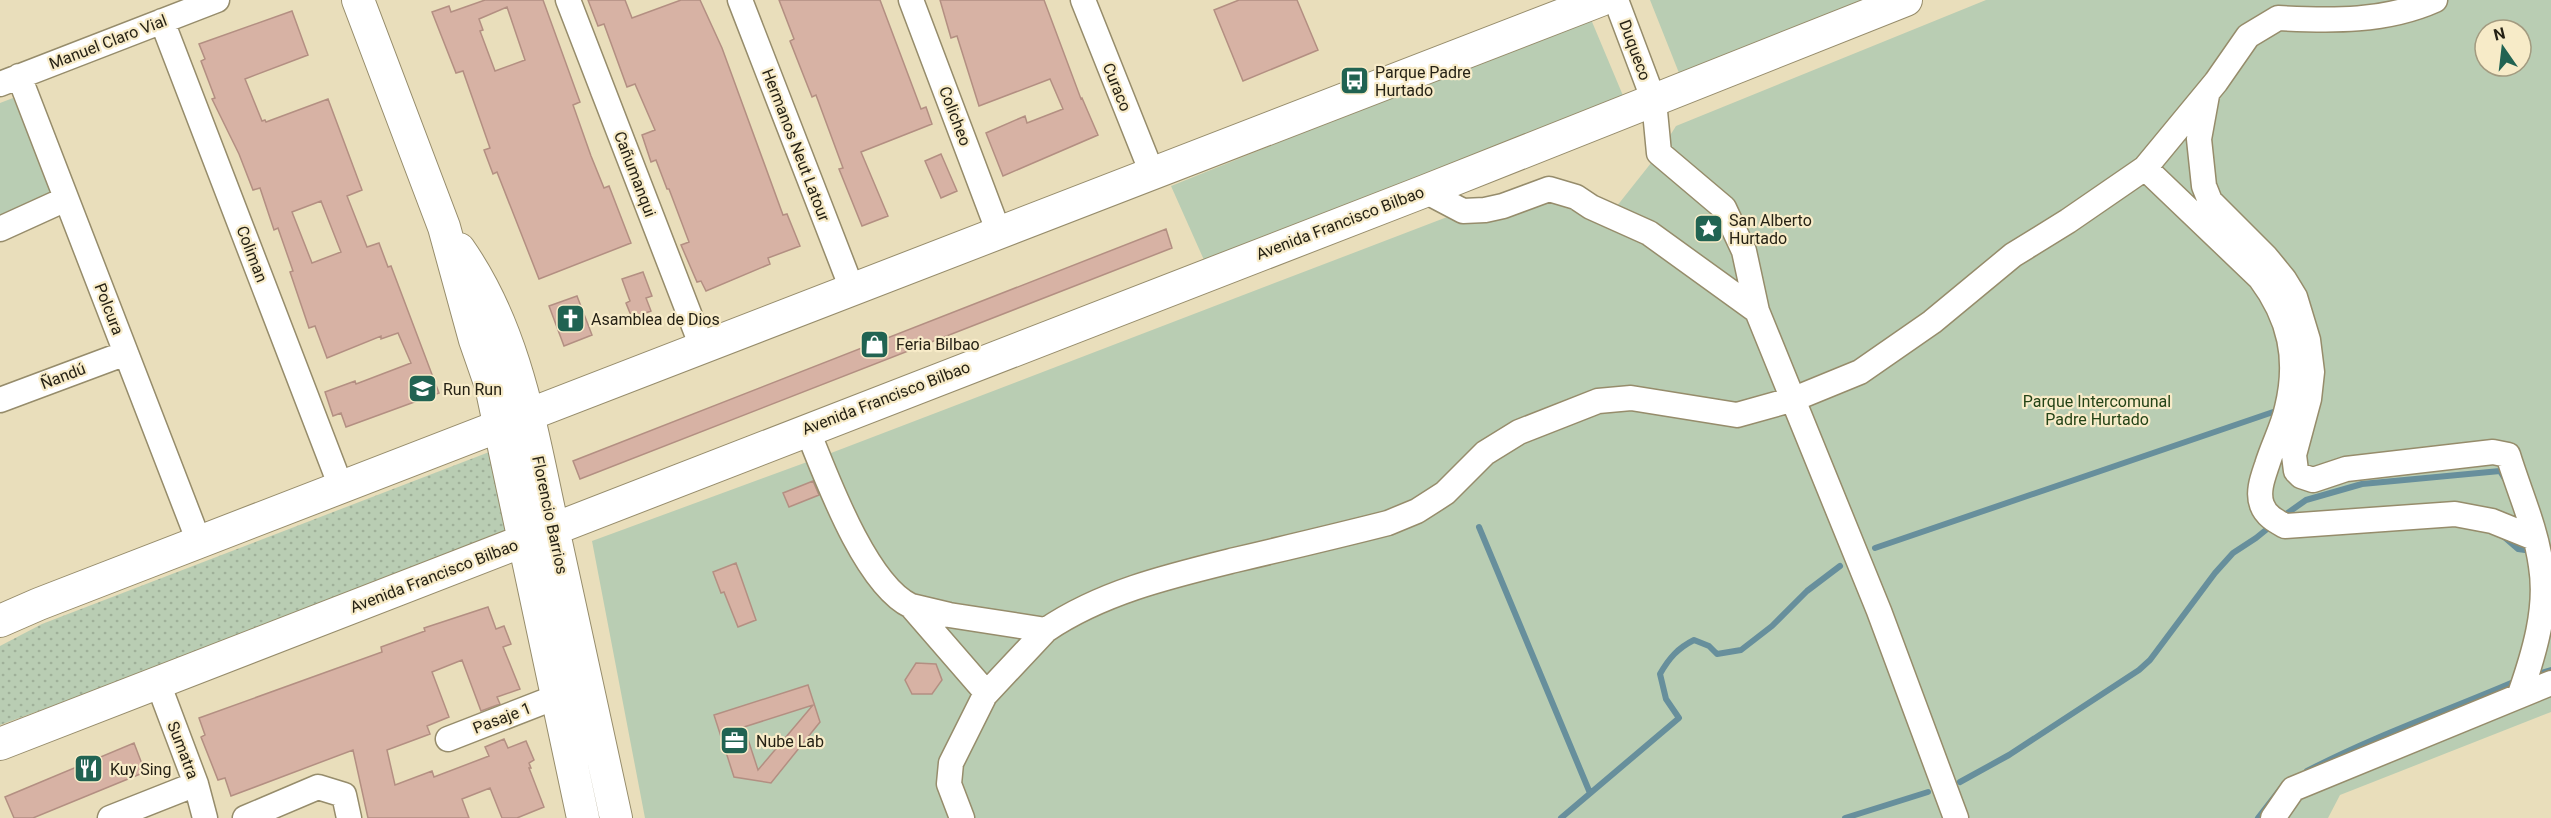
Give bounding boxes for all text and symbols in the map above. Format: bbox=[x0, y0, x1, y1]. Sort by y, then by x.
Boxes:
street label: Manuel Claro Vial bbox=[46, 11, 170, 73]
street label: Duqueco bbox=[1615, 17, 1655, 83]
north arrow bbox=[2473, 18, 2533, 78]
text: N bbox=[2492, 23, 2507, 45]
street label: Curaco bbox=[1099, 60, 1135, 114]
place label: Parque Padre Hurtado bbox=[1375, 63, 1471, 100]
bus stop icon: Parque Padre Hurtado bbox=[1338, 65, 1370, 97]
street label: Hermanos Neut Latour bbox=[758, 66, 834, 225]
street label: Colicheo bbox=[935, 84, 975, 148]
street label: Cañumanqui bbox=[610, 129, 660, 219]
street label: Avenida Francisco Bilbao bbox=[1253, 182, 1427, 264]
place label: San Alberto Hurtado bbox=[1729, 211, 1812, 248]
place icon: San Alberto Hurtado bbox=[1692, 213, 1724, 245]
street label: Coliman bbox=[233, 223, 271, 285]
street label: Polcura bbox=[90, 280, 128, 338]
church icon: Asamblea de Dios bbox=[554, 303, 586, 335]
place label: Asamblea de Dios bbox=[591, 310, 720, 329]
shop icon: Feria Bilbao bbox=[859, 328, 891, 360]
place label: Feria Bilbao bbox=[896, 335, 980, 354]
street label: Avenida Francisco Bilbao bbox=[799, 357, 973, 439]
street label: Ñandú bbox=[37, 358, 88, 393]
school or university icon: Run Run bbox=[406, 373, 438, 405]
place label: Run Run bbox=[443, 380, 502, 399]
park label: Parque Intercomunal Padre Hurtado bbox=[2023, 392, 2171, 429]
street label: Florencio Barrios bbox=[528, 454, 572, 576]
street label: Avenida Francisco Bilbao bbox=[347, 535, 521, 617]
street label: Pasaje 1 bbox=[470, 698, 534, 738]
street label: Sumatra bbox=[163, 719, 203, 781]
office icon: Nube Lab bbox=[719, 725, 751, 757]
place label: Nube Lab bbox=[756, 732, 824, 751]
restaurant icon: Kuy Sing bbox=[73, 753, 105, 785]
place label: Kuy Sing bbox=[110, 760, 171, 779]

